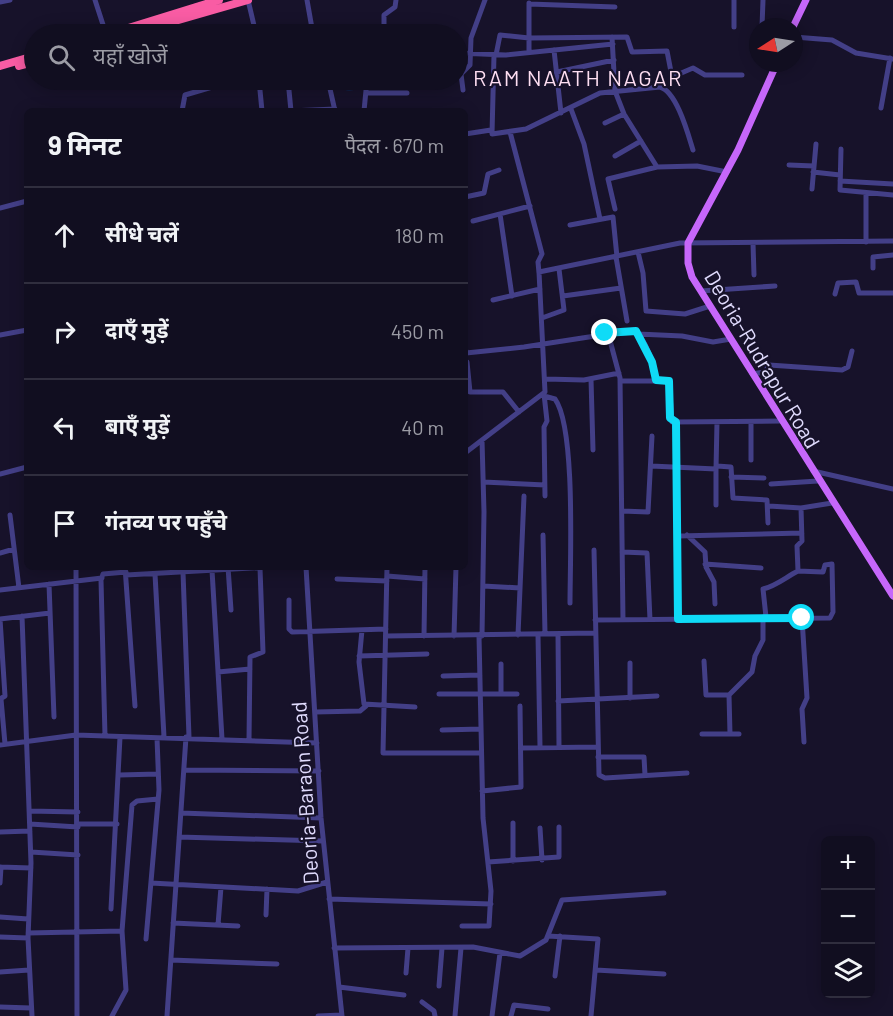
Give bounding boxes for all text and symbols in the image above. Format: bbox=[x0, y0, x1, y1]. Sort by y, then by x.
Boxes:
north arrow bbox=[749, 18, 803, 72]
search box bbox=[24, 24, 468, 90]
icon: search bbox=[45, 41, 78, 74]
text: यहाँ खोजें bbox=[93, 42, 168, 68]
district label: RAM NAATH NAGAR bbox=[473, 64, 683, 90]
text: 9 मिनट bbox=[48, 129, 122, 160]
text: पैदल · 670 m bbox=[345, 133, 444, 157]
icon: ahead bbox=[48, 219, 81, 252]
text: सीधे चलें bbox=[105, 220, 179, 246]
text: 180 m bbox=[395, 223, 444, 247]
street label: Deoria-Rudrapur Road bbox=[700, 266, 826, 452]
icon: right bbox=[48, 315, 81, 348]
text: दाएँ मुड़ें bbox=[105, 316, 168, 342]
text: 450 m bbox=[391, 319, 444, 343]
route end bbox=[591, 319, 617, 345]
icon: left bbox=[48, 411, 81, 444]
text: बाएँ मुड़ें bbox=[105, 412, 170, 438]
text: 40 m bbox=[401, 415, 444, 439]
icon: arrive bbox=[48, 507, 81, 540]
text: गंतव्य पर पहुँचे bbox=[105, 508, 227, 534]
route start bbox=[788, 604, 814, 630]
street label: Deoria-Baraon Road bbox=[285, 701, 323, 885]
map controls bbox=[821, 836, 875, 998]
button: + bbox=[821, 836, 875, 890]
button: − bbox=[821, 890, 875, 944]
button: layers bbox=[821, 944, 875, 998]

